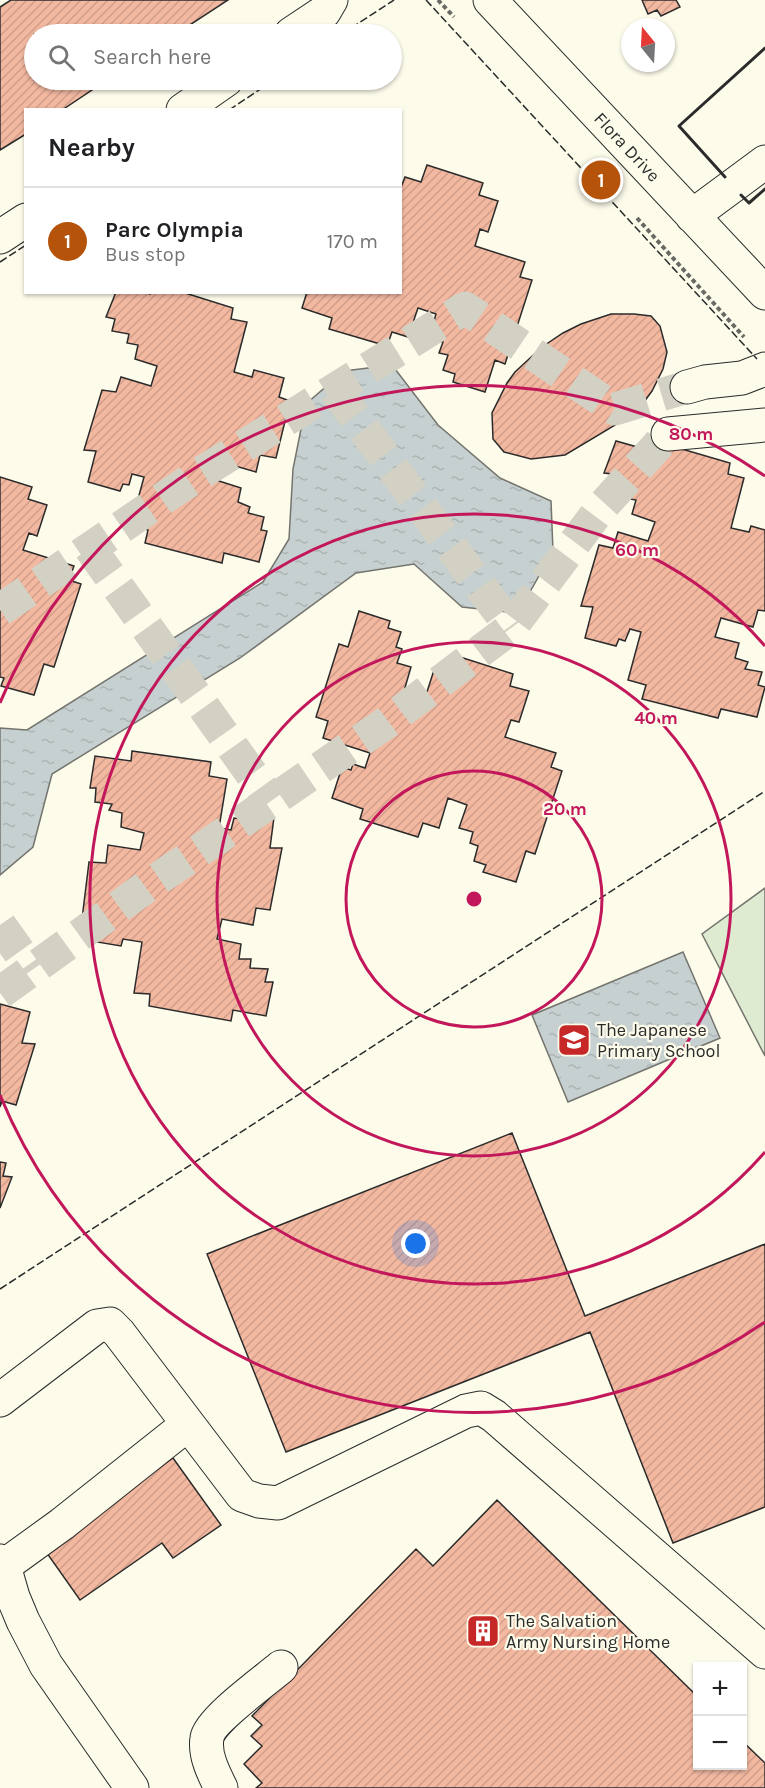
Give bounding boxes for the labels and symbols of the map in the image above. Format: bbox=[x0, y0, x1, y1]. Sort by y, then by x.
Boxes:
north arrow bbox=[621, 18, 675, 72]
street label: Flora Drive bbox=[589, 108, 665, 186]
pin: 1 bbox=[582, 158, 620, 202]
text: 80 m bbox=[669, 423, 713, 445]
text: 60 m bbox=[615, 539, 659, 561]
text: 40 m bbox=[634, 707, 678, 729]
text: 20 m bbox=[543, 798, 587, 820]
centre of rings bbox=[464, 889, 484, 909]
place label: The Japanese Primary School bbox=[597, 1019, 721, 1062]
school or university icon: The Japanese Primary School bbox=[556, 1022, 592, 1058]
your location bbox=[401, 1229, 430, 1258]
place label: The Salvation Army Nursing Home bbox=[506, 1610, 670, 1653]
building icon: The Salvation Army Nursing Home bbox=[465, 1613, 501, 1649]

